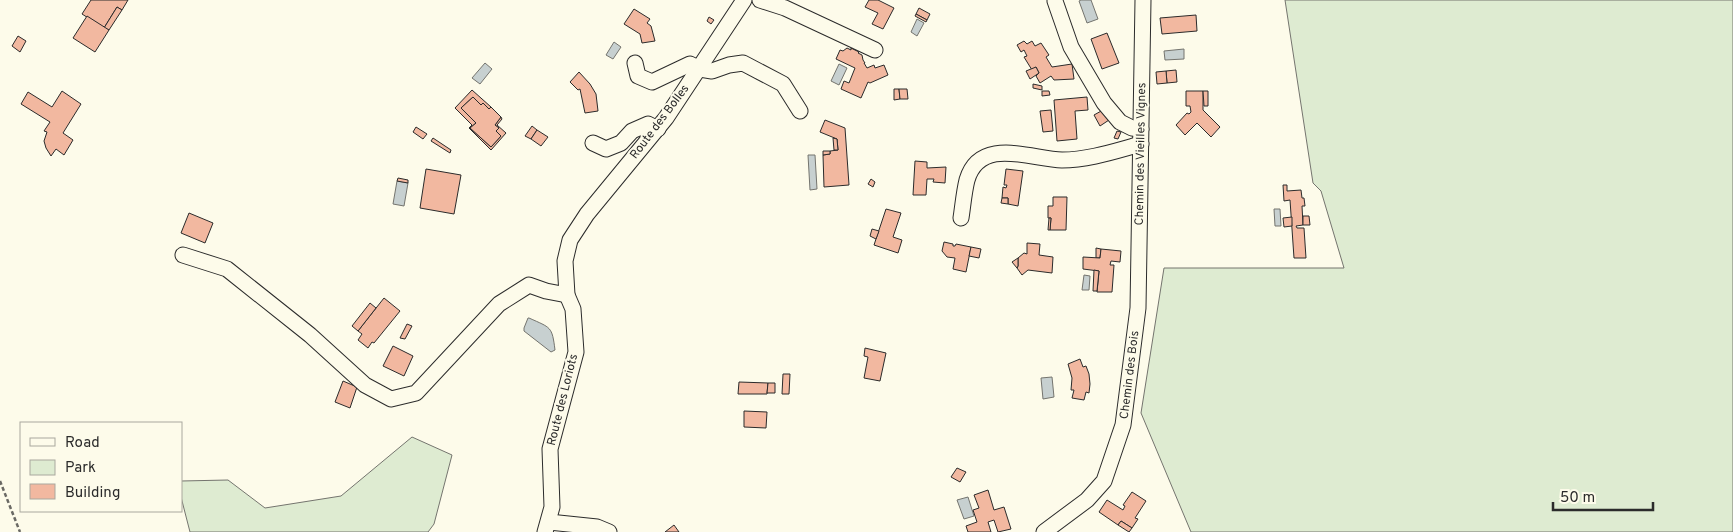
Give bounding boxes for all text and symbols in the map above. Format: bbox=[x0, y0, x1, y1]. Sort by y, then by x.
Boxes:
street label: Route des Bolles bbox=[627, 82, 693, 162]
street label: Chemin des Vieilles Vignes bbox=[1132, 83, 1150, 225]
street label: Chemin des Bois bbox=[1117, 330, 1143, 420]
street label: Route des Loriots bbox=[544, 352, 582, 448]
legend bbox=[20, 422, 182, 512]
text: Road bbox=[65, 434, 100, 453]
text: Park bbox=[65, 459, 96, 478]
scale bar bbox=[1553, 480, 1653, 512]
text: Building bbox=[65, 484, 120, 503]
text: 50 m bbox=[1560, 489, 1595, 508]

